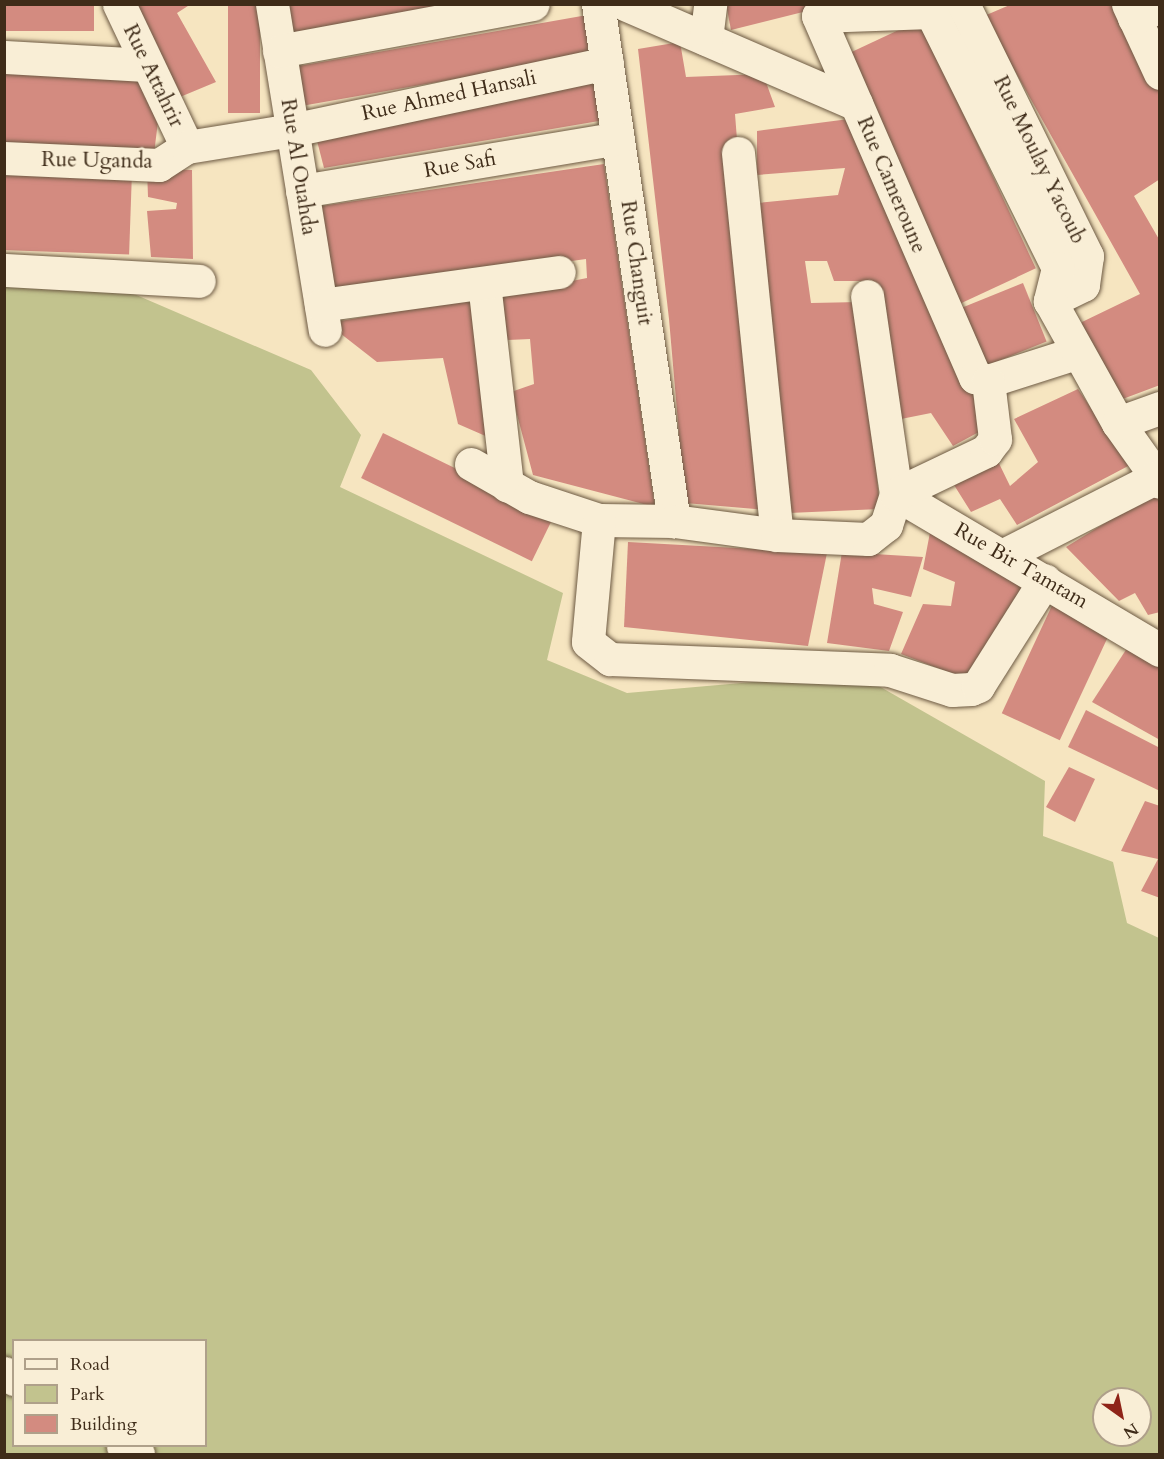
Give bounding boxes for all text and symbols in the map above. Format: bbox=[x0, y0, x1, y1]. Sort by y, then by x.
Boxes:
street label: Rue Attahrir bbox=[117, 20, 189, 132]
street label: Rue Ahmed Hansali bbox=[359, 65, 539, 127]
street label: Rue Moulay Yacoub bbox=[987, 72, 1091, 248]
street label: Rue Al Ouahda bbox=[275, 97, 321, 237]
street label: Rue Cameroune bbox=[851, 113, 931, 257]
street label: Rue Safi bbox=[422, 146, 498, 184]
street label: Rue Uganda bbox=[41, 147, 153, 175]
street label: Rue Changuit bbox=[615, 199, 657, 327]
street label: Rue Bir Tamtam bbox=[950, 517, 1092, 615]
legend bbox=[12, 1339, 207, 1447]
text: Road bbox=[70, 1352, 110, 1377]
text: Park bbox=[70, 1382, 105, 1407]
north arrow bbox=[1092, 1387, 1152, 1447]
text: Building bbox=[70, 1412, 137, 1437]
text: N bbox=[1119, 1417, 1143, 1443]

